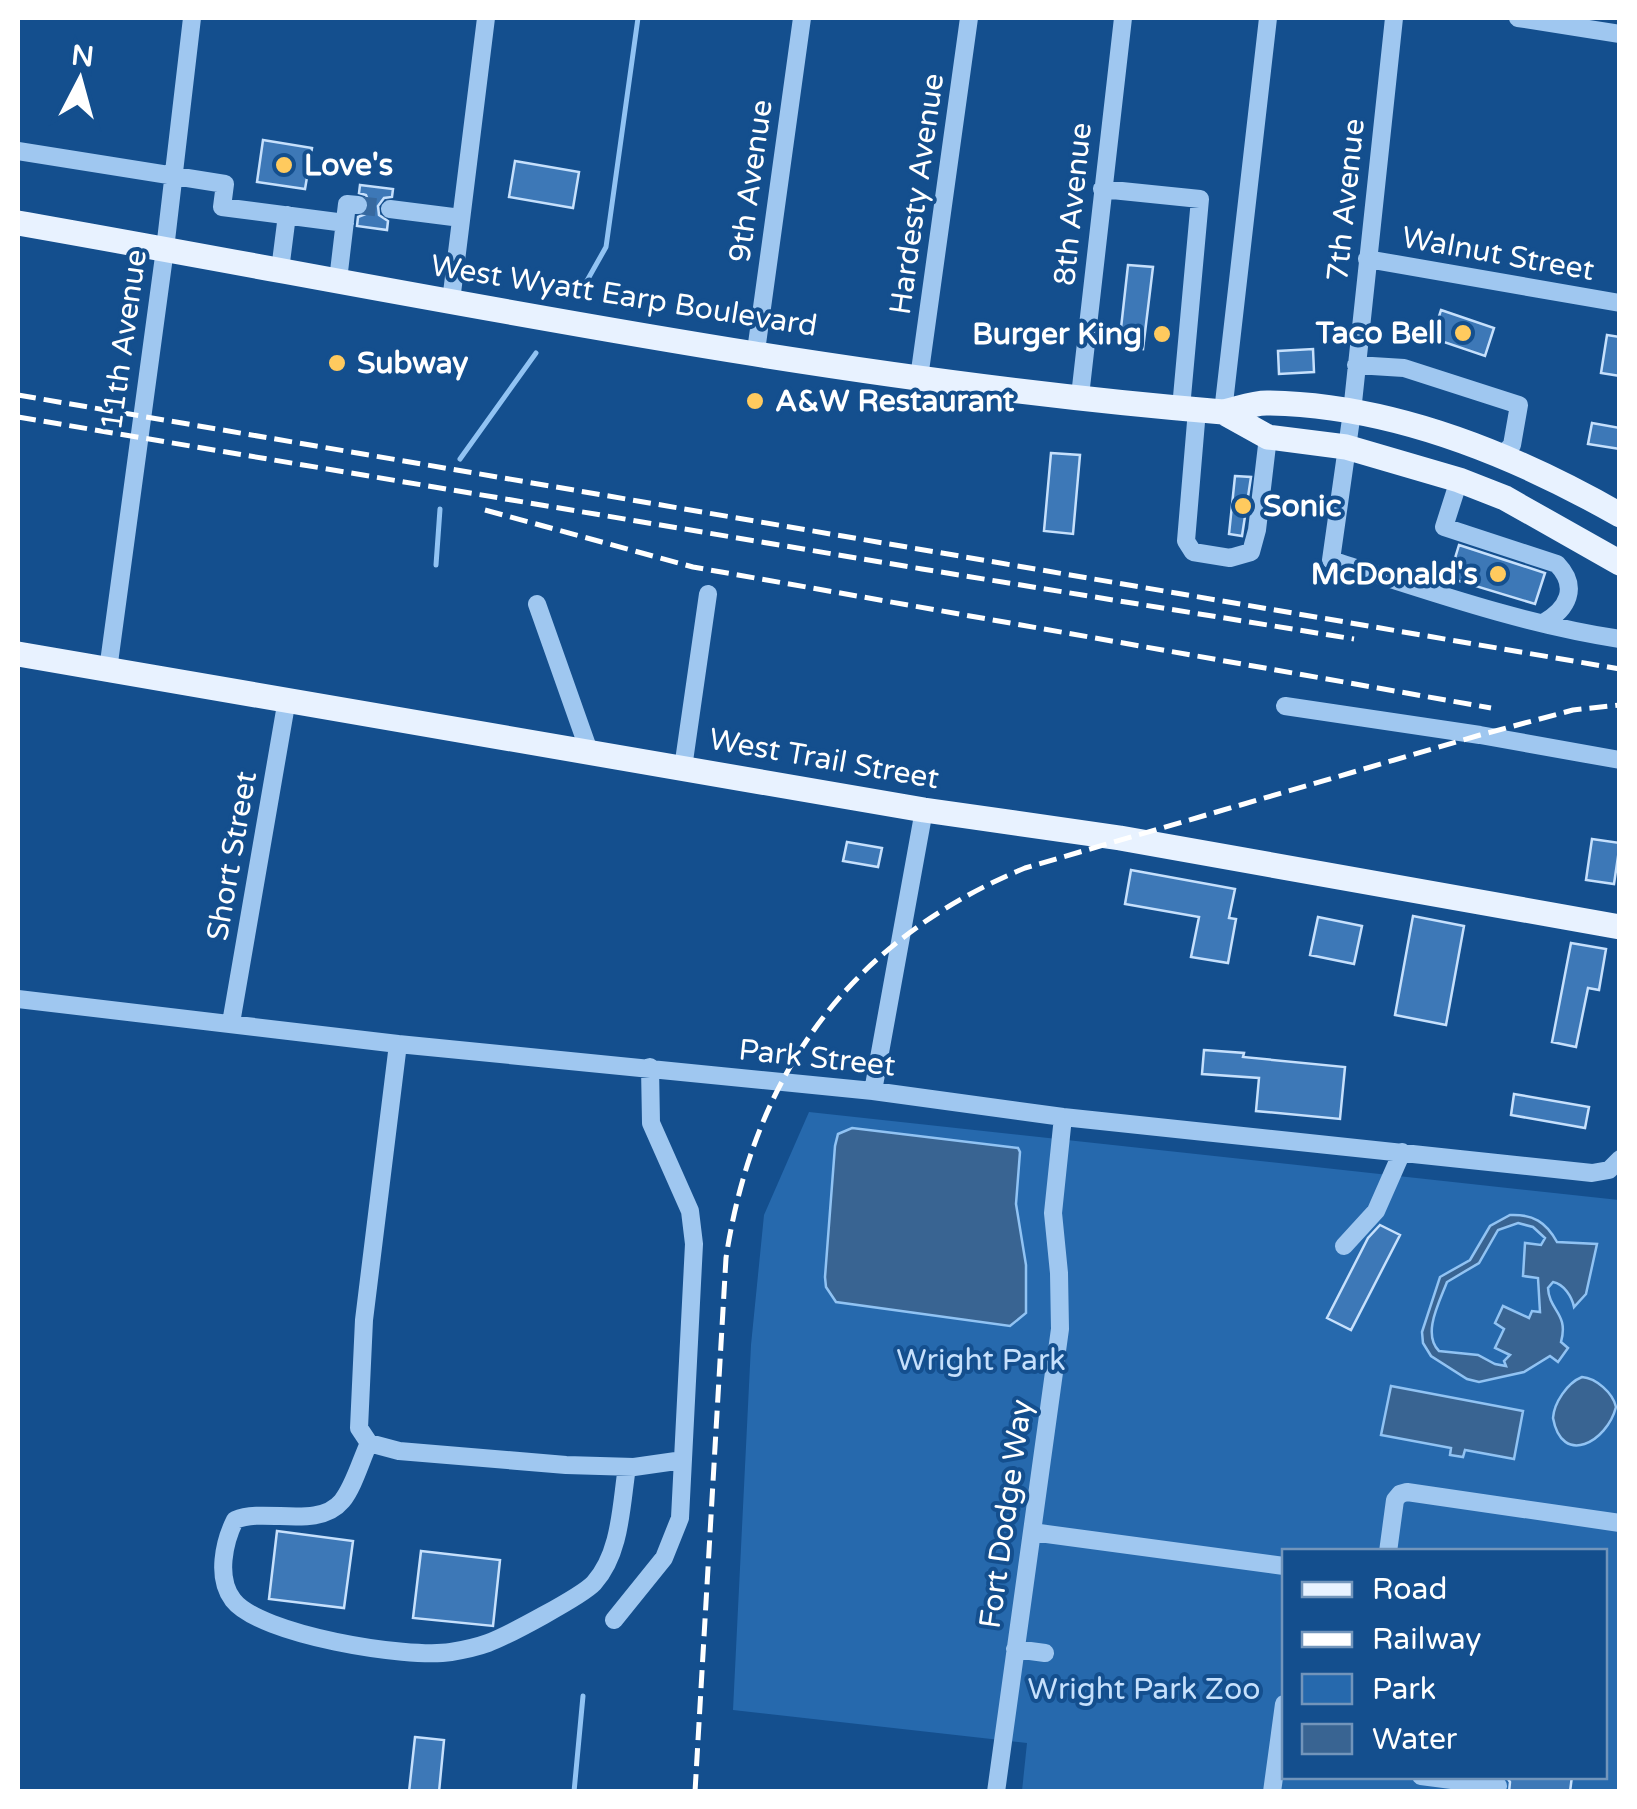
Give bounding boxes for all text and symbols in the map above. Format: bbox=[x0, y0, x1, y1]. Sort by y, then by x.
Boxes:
north arrow bbox=[30, 30, 130, 130]
text: N bbox=[70, 38, 95, 74]
street label: Hardesty Avenue bbox=[882, 71, 952, 317]
street label: 9th Avenue bbox=[721, 97, 781, 265]
street label: 7th Avenue bbox=[1319, 117, 1373, 283]
street label: 8th Avenue bbox=[1046, 121, 1100, 287]
place label: Love's bbox=[304, 147, 393, 184]
marker: Love's bbox=[273, 154, 295, 176]
street label: Walnut Street bbox=[1399, 219, 1597, 289]
street label: 11th Avenue bbox=[93, 247, 155, 433]
street label: West Wyatt Earp Boulevard bbox=[428, 247, 820, 345]
place label: Taco Bell bbox=[1315, 315, 1443, 352]
place label: Burger King bbox=[972, 316, 1142, 353]
marker: Taco Bell bbox=[1452, 322, 1474, 344]
marker: Burger King bbox=[1151, 323, 1173, 345]
place label: Subway bbox=[357, 345, 468, 382]
marker: Subway bbox=[326, 352, 348, 374]
place label: A&W Restaurant bbox=[775, 383, 1015, 420]
marker: A&W Restaurant bbox=[744, 390, 766, 412]
place label: Sonic bbox=[1263, 488, 1341, 525]
marker: Sonic bbox=[1232, 495, 1254, 517]
place label: McDonald's bbox=[1311, 556, 1478, 593]
marker: McDonald's bbox=[1487, 563, 1509, 585]
street label: West Trail Street bbox=[706, 721, 942, 797]
street label: Short Street bbox=[199, 768, 265, 944]
street label: Park Street bbox=[737, 1031, 897, 1085]
park label: Wright Park bbox=[896, 1342, 1066, 1379]
street label: Fort Dodge Way bbox=[972, 1397, 1040, 1631]
legend bbox=[1282, 1549, 1607, 1779]
text: Road bbox=[1372, 1571, 1447, 1608]
text: Railway bbox=[1372, 1621, 1481, 1658]
park label: Wright Park Zoo bbox=[1028, 1671, 1260, 1708]
text: Park bbox=[1372, 1671, 1436, 1708]
text: Water bbox=[1372, 1721, 1458, 1758]

